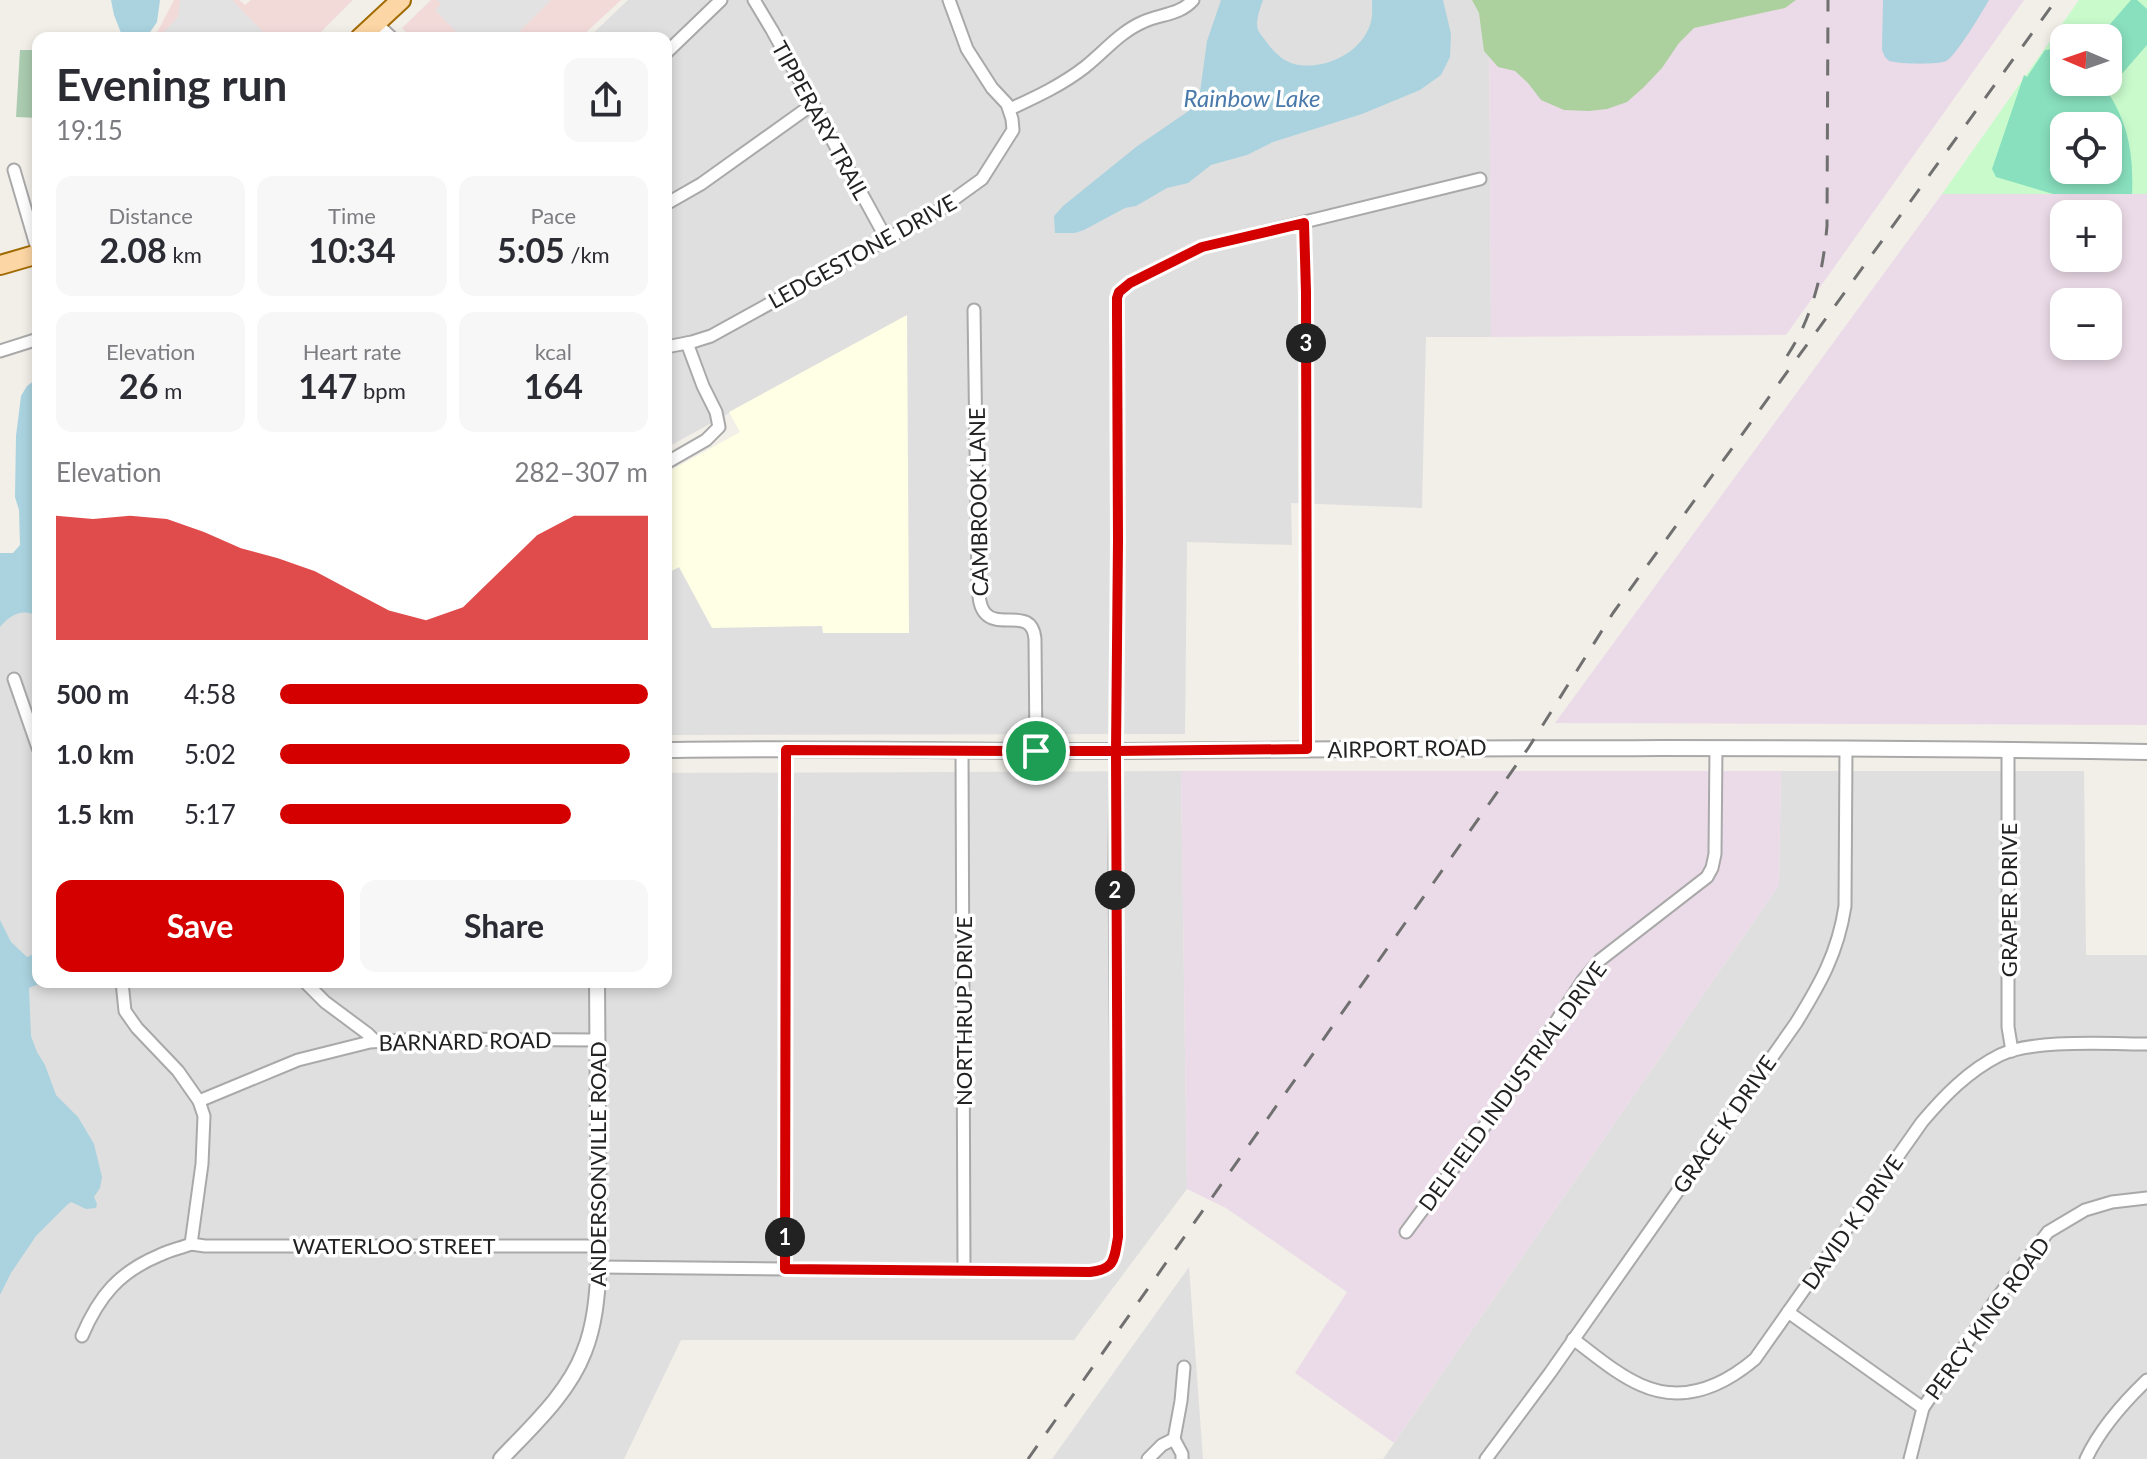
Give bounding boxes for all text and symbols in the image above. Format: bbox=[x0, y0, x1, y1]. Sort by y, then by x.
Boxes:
north arrow bbox=[2050, 24, 2122, 96]
map controls bbox=[2050, 24, 2122, 360]
street label: TIPPERARY TRAIL bbox=[766, 36, 876, 204]
text: Evening run bbox=[56, 58, 287, 110]
button: share bbox=[564, 58, 648, 142]
water label: Rainbow Lake bbox=[1184, 83, 1320, 112]
button: locate bbox=[2050, 112, 2122, 184]
text: 19:15 bbox=[56, 114, 123, 146]
street label: LEDGESTONE DRIVE bbox=[763, 188, 961, 314]
button: + bbox=[2050, 200, 2122, 272]
text: Distance bbox=[108, 202, 193, 229]
text: Time bbox=[328, 202, 376, 229]
text: Pace bbox=[530, 202, 576, 229]
text: 2.08 bbox=[100, 229, 167, 270]
text: 10:34 bbox=[308, 229, 396, 270]
text: 5:05 bbox=[497, 229, 565, 270]
text: km bbox=[167, 241, 202, 268]
text: /km bbox=[565, 241, 610, 268]
button: − bbox=[2050, 288, 2122, 360]
pin: 3 bbox=[1286, 323, 1326, 363]
text: 3 bbox=[1300, 329, 1312, 356]
text: Elevation bbox=[106, 338, 195, 365]
text: Heart rate bbox=[303, 338, 401, 365]
text: kcal bbox=[535, 338, 572, 365]
text: 26 bbox=[119, 365, 159, 406]
text: 147 bbox=[298, 365, 357, 406]
text: 164 bbox=[524, 365, 583, 406]
text: m bbox=[159, 377, 182, 404]
text: bpm bbox=[357, 377, 406, 404]
street label: CAMBROOK LANE bbox=[963, 407, 993, 597]
text: Elevation bbox=[56, 456, 162, 488]
text: 282–307 m bbox=[514, 456, 648, 488]
text: 500 m bbox=[56, 678, 129, 710]
text: 4:58 bbox=[184, 678, 236, 710]
pin bbox=[1002, 717, 1070, 785]
icon: arrive bbox=[1014, 729, 1058, 773]
street label: AIRPORT ROAD bbox=[1327, 733, 1487, 763]
text: 1.0 km bbox=[56, 738, 134, 770]
text: 5:02 bbox=[184, 738, 236, 770]
text: 1.5 km bbox=[56, 798, 134, 830]
text: 5:17 bbox=[184, 798, 236, 830]
street label: GRAPER DRIVE bbox=[1995, 823, 2022, 977]
pin: 2 bbox=[1095, 870, 1135, 910]
text: 2 bbox=[1109, 876, 1121, 903]
button: Save bbox=[56, 880, 344, 972]
button: Share bbox=[360, 880, 648, 972]
street label: NORTHRUP DRIVE bbox=[950, 916, 977, 1106]
street label: DELFIELD INDUSTRIAL DRIVE bbox=[1412, 956, 1612, 1216]
street label: BARNARD ROAD bbox=[378, 1026, 552, 1056]
street label: ANDERSONVILLE ROAD bbox=[584, 1041, 611, 1287]
street label: GRACE K DRIVE bbox=[1667, 1050, 1781, 1198]
street label: DAVID K DRIVE bbox=[1796, 1150, 1908, 1294]
pin: 1 bbox=[765, 1217, 805, 1257]
text: 1 bbox=[779, 1223, 791, 1250]
street label: PERCY KING ROAD bbox=[1919, 1231, 2055, 1405]
street label: WATERLOO STREET bbox=[292, 1232, 496, 1259]

